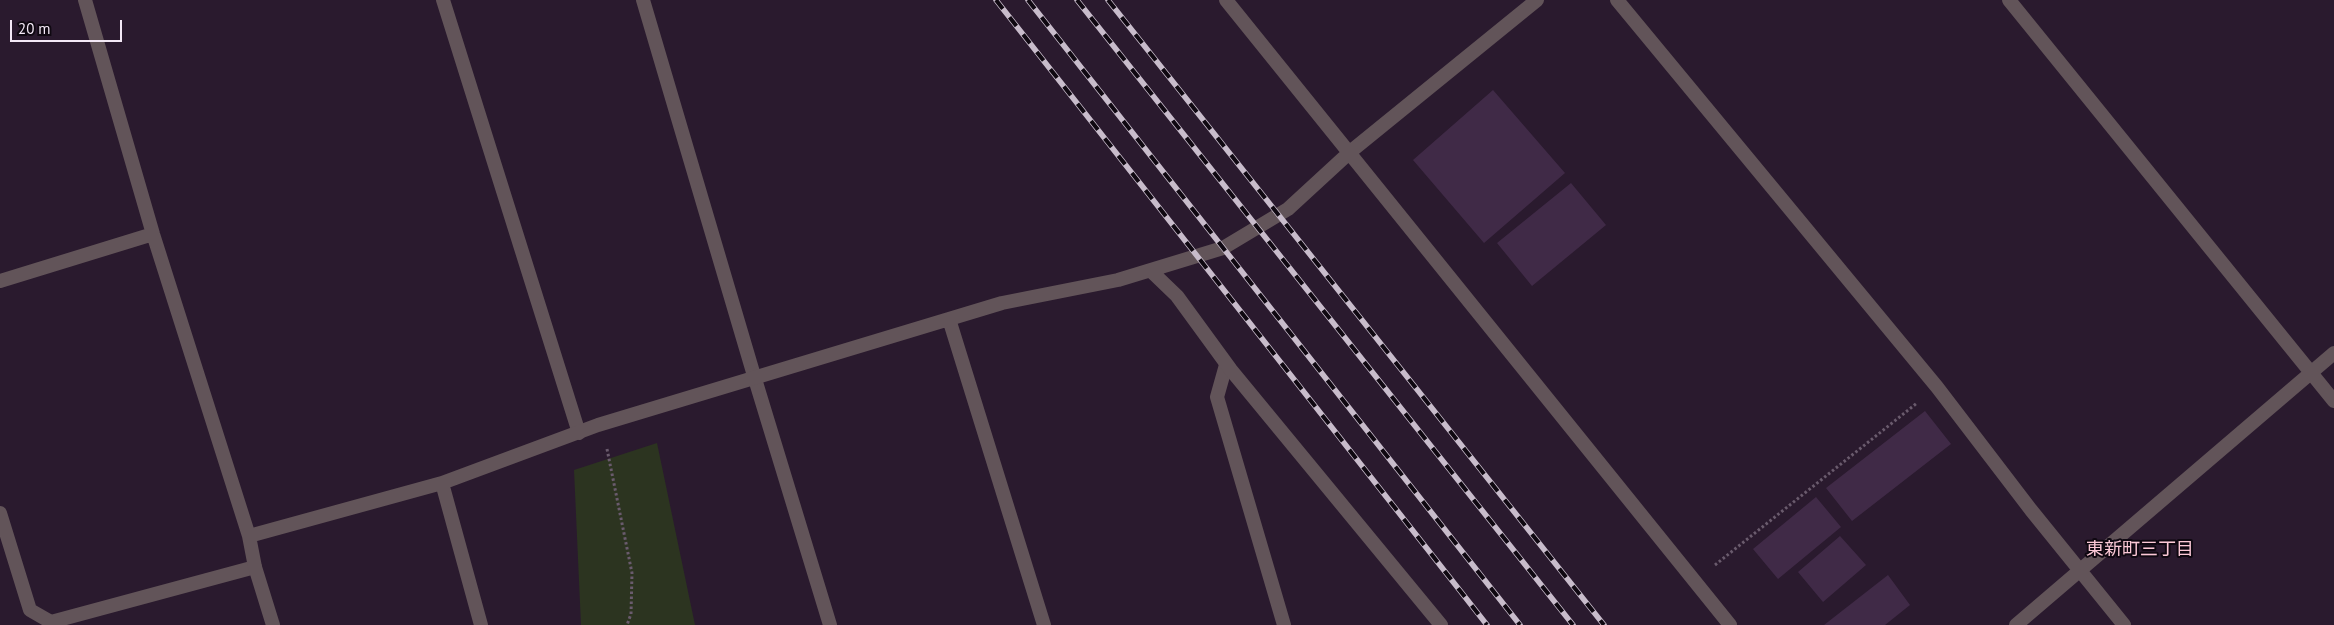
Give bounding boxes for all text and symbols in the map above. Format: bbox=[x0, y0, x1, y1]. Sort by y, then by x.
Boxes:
scale bar bbox=[12, 10, 125, 42]
text: 20 m bbox=[18, 19, 51, 38]
district label: 東新町三丁目 bbox=[2086, 539, 2194, 561]

